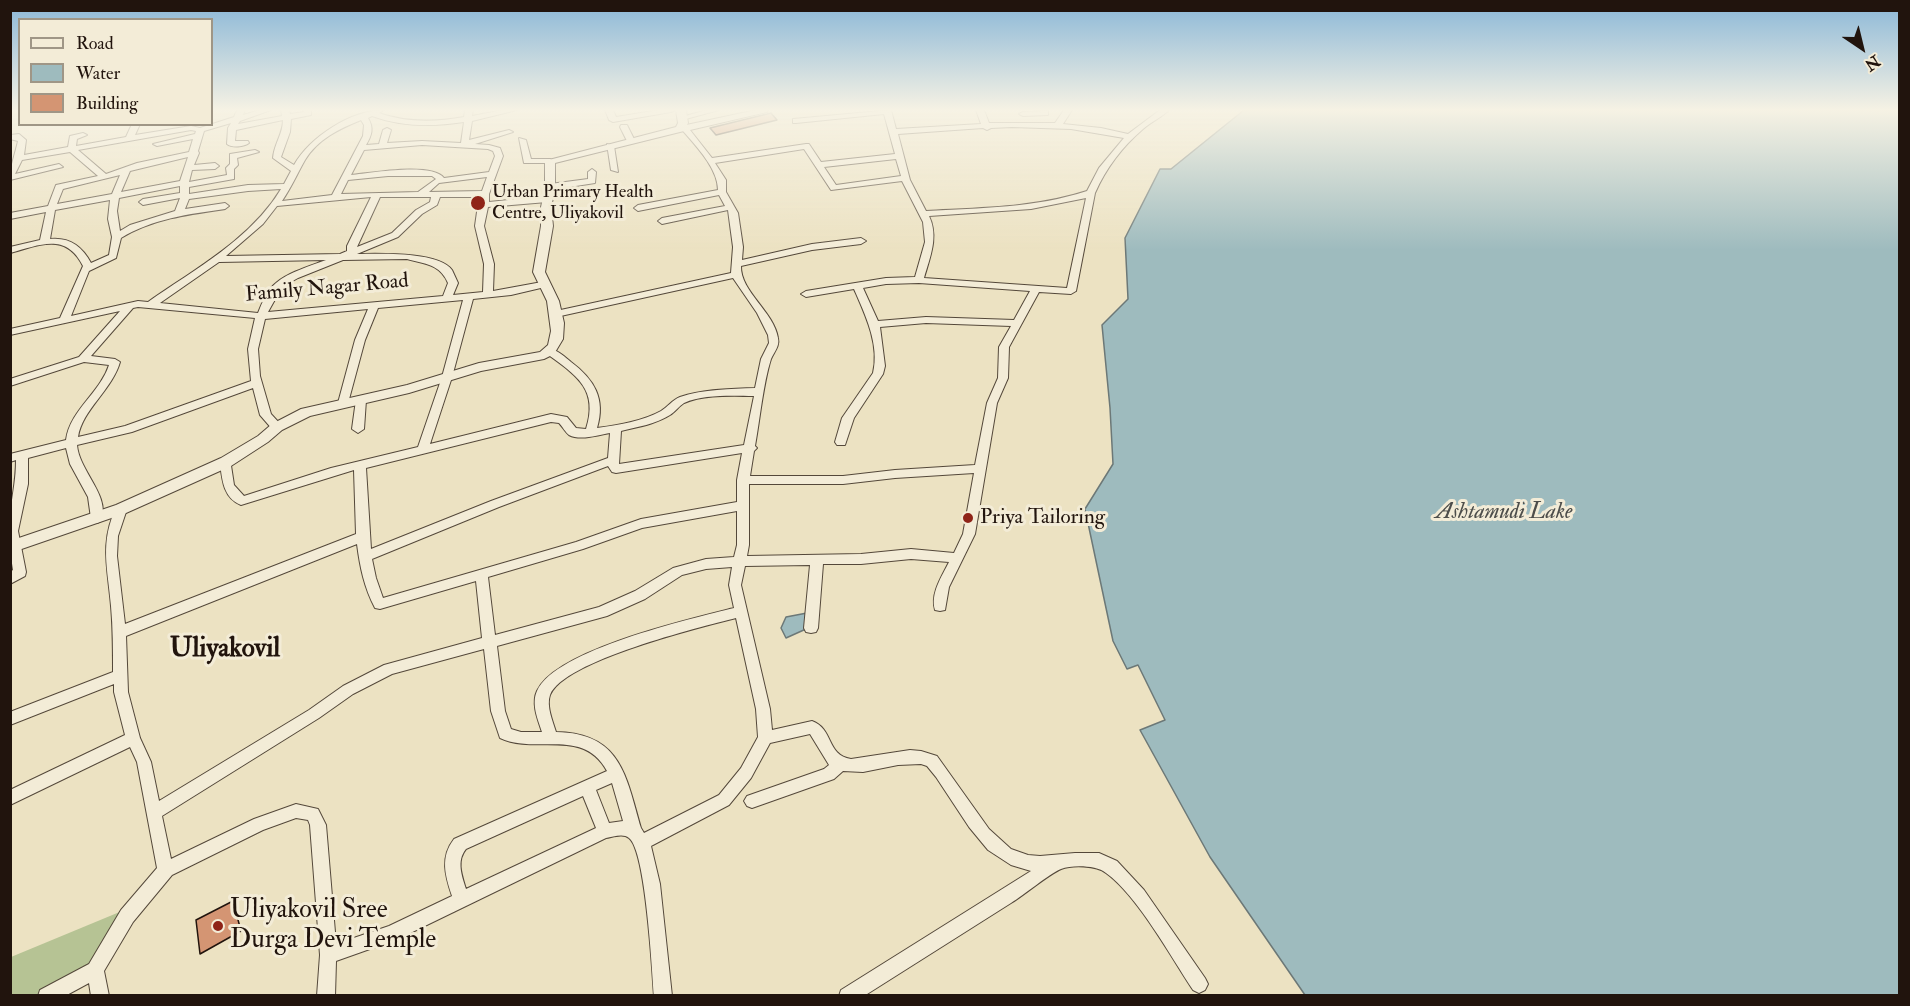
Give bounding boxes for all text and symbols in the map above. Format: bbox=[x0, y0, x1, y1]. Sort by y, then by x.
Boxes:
legend bbox=[18, 18, 213, 126]
north arrow bbox=[1832, 18, 1892, 78]
text: Road bbox=[76, 32, 114, 55]
text: N bbox=[1861, 50, 1884, 75]
text: Water bbox=[76, 62, 120, 85]
text: Building bbox=[76, 92, 138, 115]
place label: Urban Primary Health Centre, Uliyakovil bbox=[492, 182, 654, 224]
marker: Urban Primary Health Centre, Uliyakovil bbox=[469, 194, 487, 212]
street label: Family Nagar Road bbox=[244, 269, 410, 309]
water label: Ashtamudi Lake bbox=[1436, 500, 1572, 526]
place label: Priya Tailoring bbox=[980, 505, 1105, 531]
marker: Priya Tailoring bbox=[961, 511, 975, 525]
district label: Uliyakovil bbox=[170, 634, 280, 666]
place label: Uliyakovil Sree Durga Devi Temple bbox=[230, 895, 436, 957]
marker: Uliyakovil Sree Durga Devi Temple bbox=[211, 919, 225, 933]

